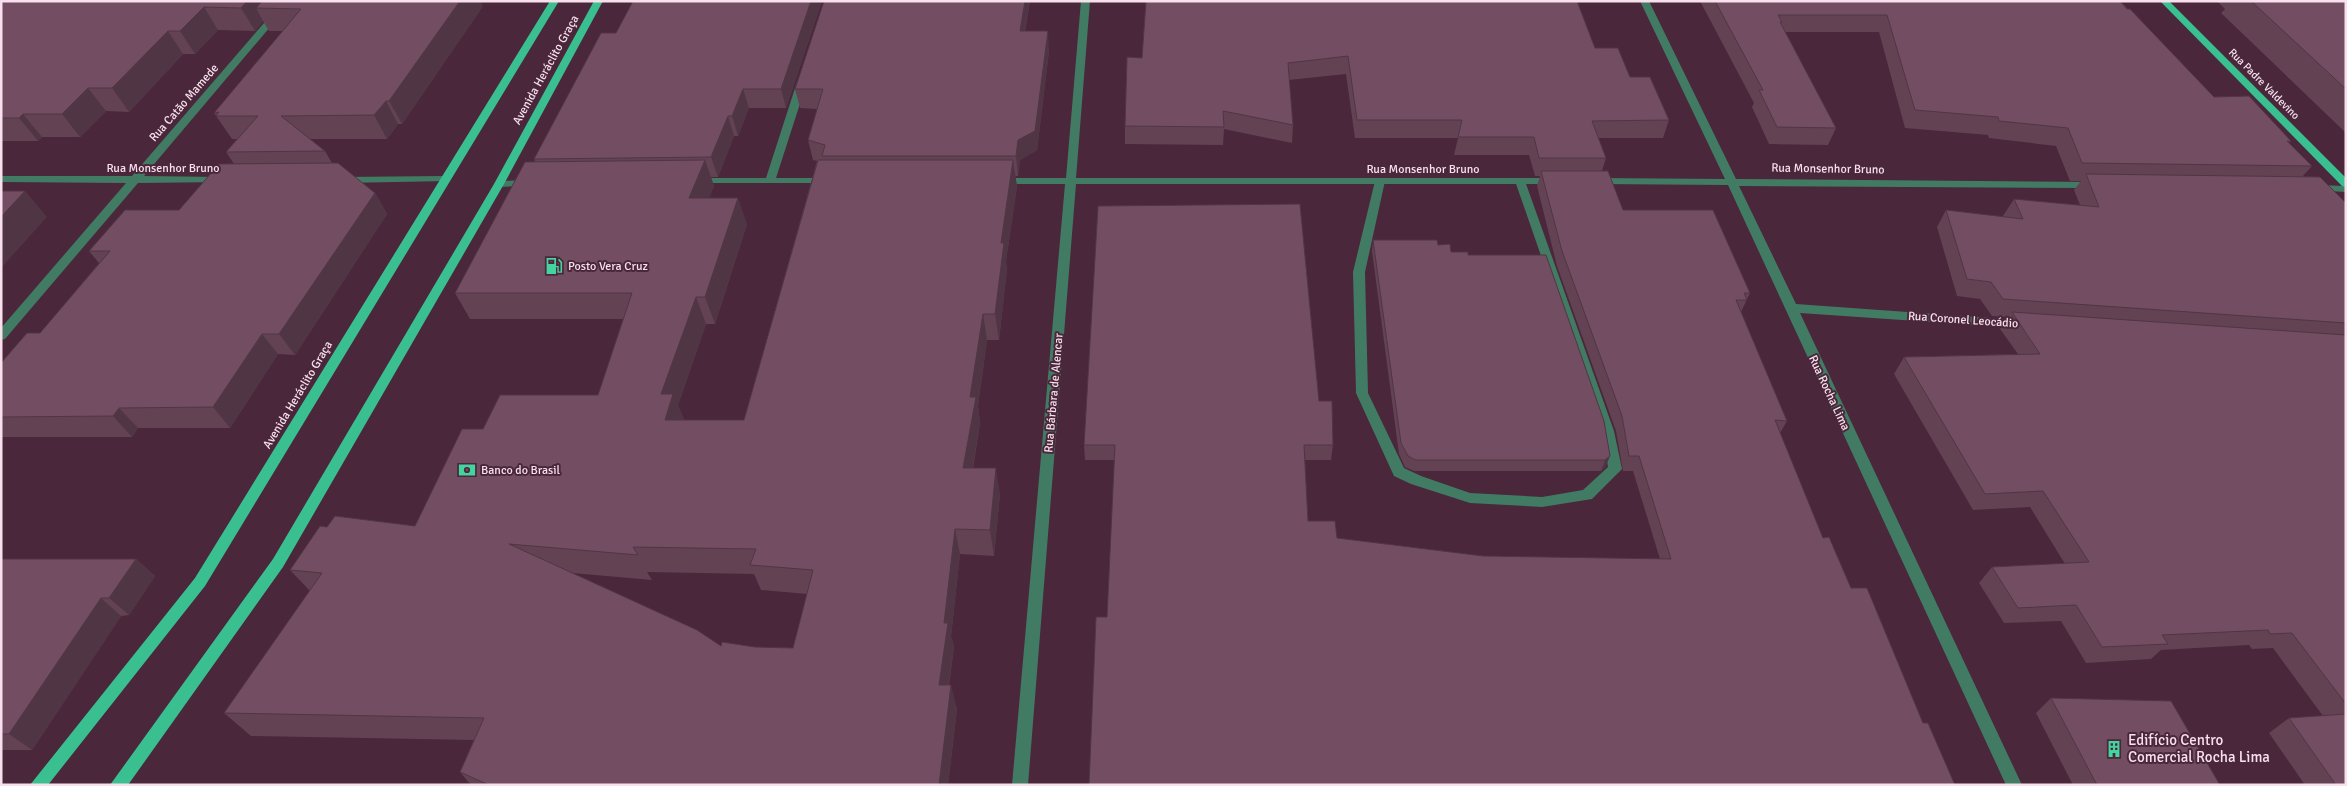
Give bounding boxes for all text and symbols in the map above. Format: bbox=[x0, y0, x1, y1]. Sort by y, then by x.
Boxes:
street label: Avenida Heráclito Graça bbox=[510, 13, 582, 127]
street label: Rua Padre Valdevino bbox=[2226, 46, 2302, 122]
street label: Rua Catão Mamede bbox=[146, 61, 222, 145]
street label: Rua Monsenhor Bruno bbox=[106, 161, 220, 176]
street label: Rua Monsenhor Bruno bbox=[1771, 161, 1885, 177]
street label: Rua Monsenhor Bruno bbox=[1366, 162, 1480, 177]
fuel station icon: Posto Vera Cruz bbox=[544, 256, 564, 276]
place label: Posto Vera Cruz bbox=[568, 259, 648, 274]
street label: Rua Coronel Leocádio bbox=[1907, 309, 2019, 331]
street label: Rua Bárbara de Alencar bbox=[1041, 332, 1067, 453]
street label: Avenida Heráclito Graça bbox=[260, 338, 336, 452]
street label: Rua Rocha Lima bbox=[1805, 353, 1853, 433]
bank icon: Banco do Brasil bbox=[457, 460, 477, 480]
place label: Banco do Brasil bbox=[481, 463, 561, 478]
place label: Edifício Centro Comercial Rocha Lima bbox=[2128, 731, 2270, 766]
building icon: Edifício Centro Comercial Rocha Lima bbox=[2104, 739, 2124, 759]

